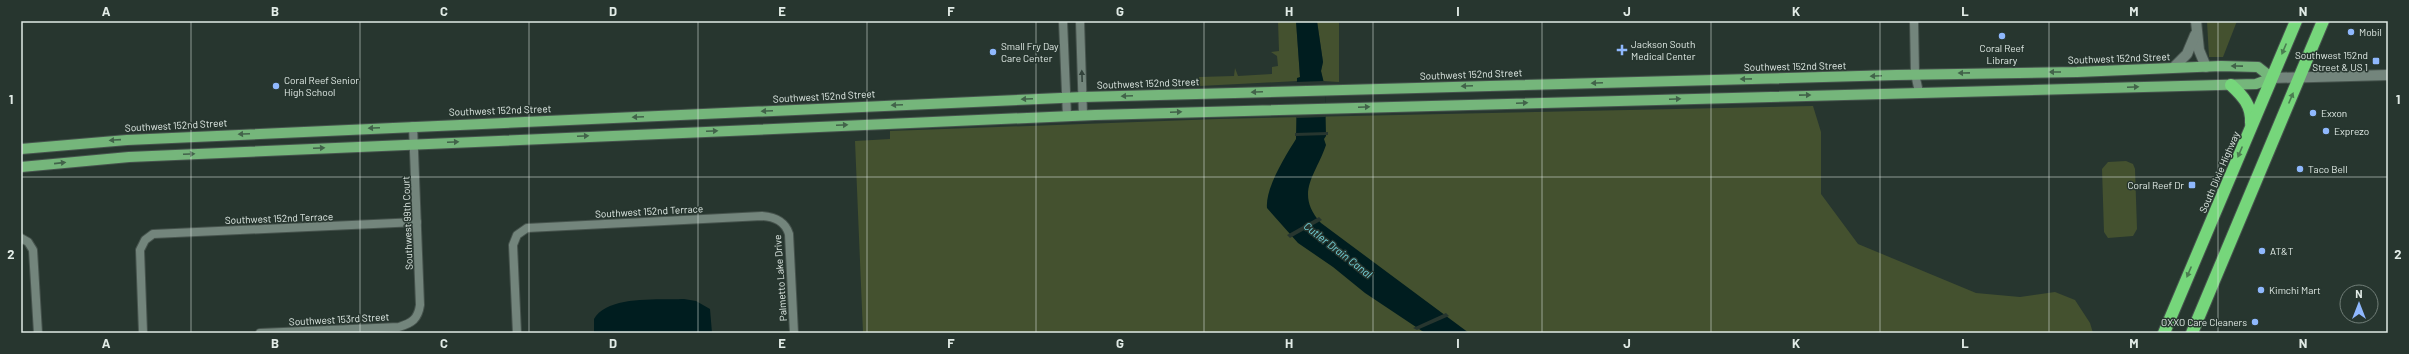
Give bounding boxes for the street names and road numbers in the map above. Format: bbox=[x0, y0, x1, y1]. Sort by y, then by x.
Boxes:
street label: Southwest 152nd Street bbox=[2068, 50, 2171, 66]
street label: Southwest 152nd Street bbox=[1744, 59, 1847, 73]
street label: Southwest 152nd Street bbox=[1420, 66, 1523, 82]
street label: Southwest 152nd Street bbox=[1097, 75, 1200, 91]
street label: Southwest 152nd Street bbox=[773, 87, 876, 105]
street label: Southwest 152nd Street bbox=[449, 102, 552, 118]
street label: Southwest 152nd Street bbox=[125, 116, 228, 134]
street label: South Dixie Highway bbox=[2196, 129, 2242, 215]
street label: Southwest 99th Court bbox=[399, 175, 415, 270]
street label: Southwest 152nd Terrace bbox=[595, 202, 703, 220]
street label: Southwest 152nd Terrace bbox=[225, 210, 333, 226]
street label: Palmetto Lake Drive bbox=[771, 234, 789, 322]
street label: Southwest 153rd Street bbox=[289, 310, 390, 328]

